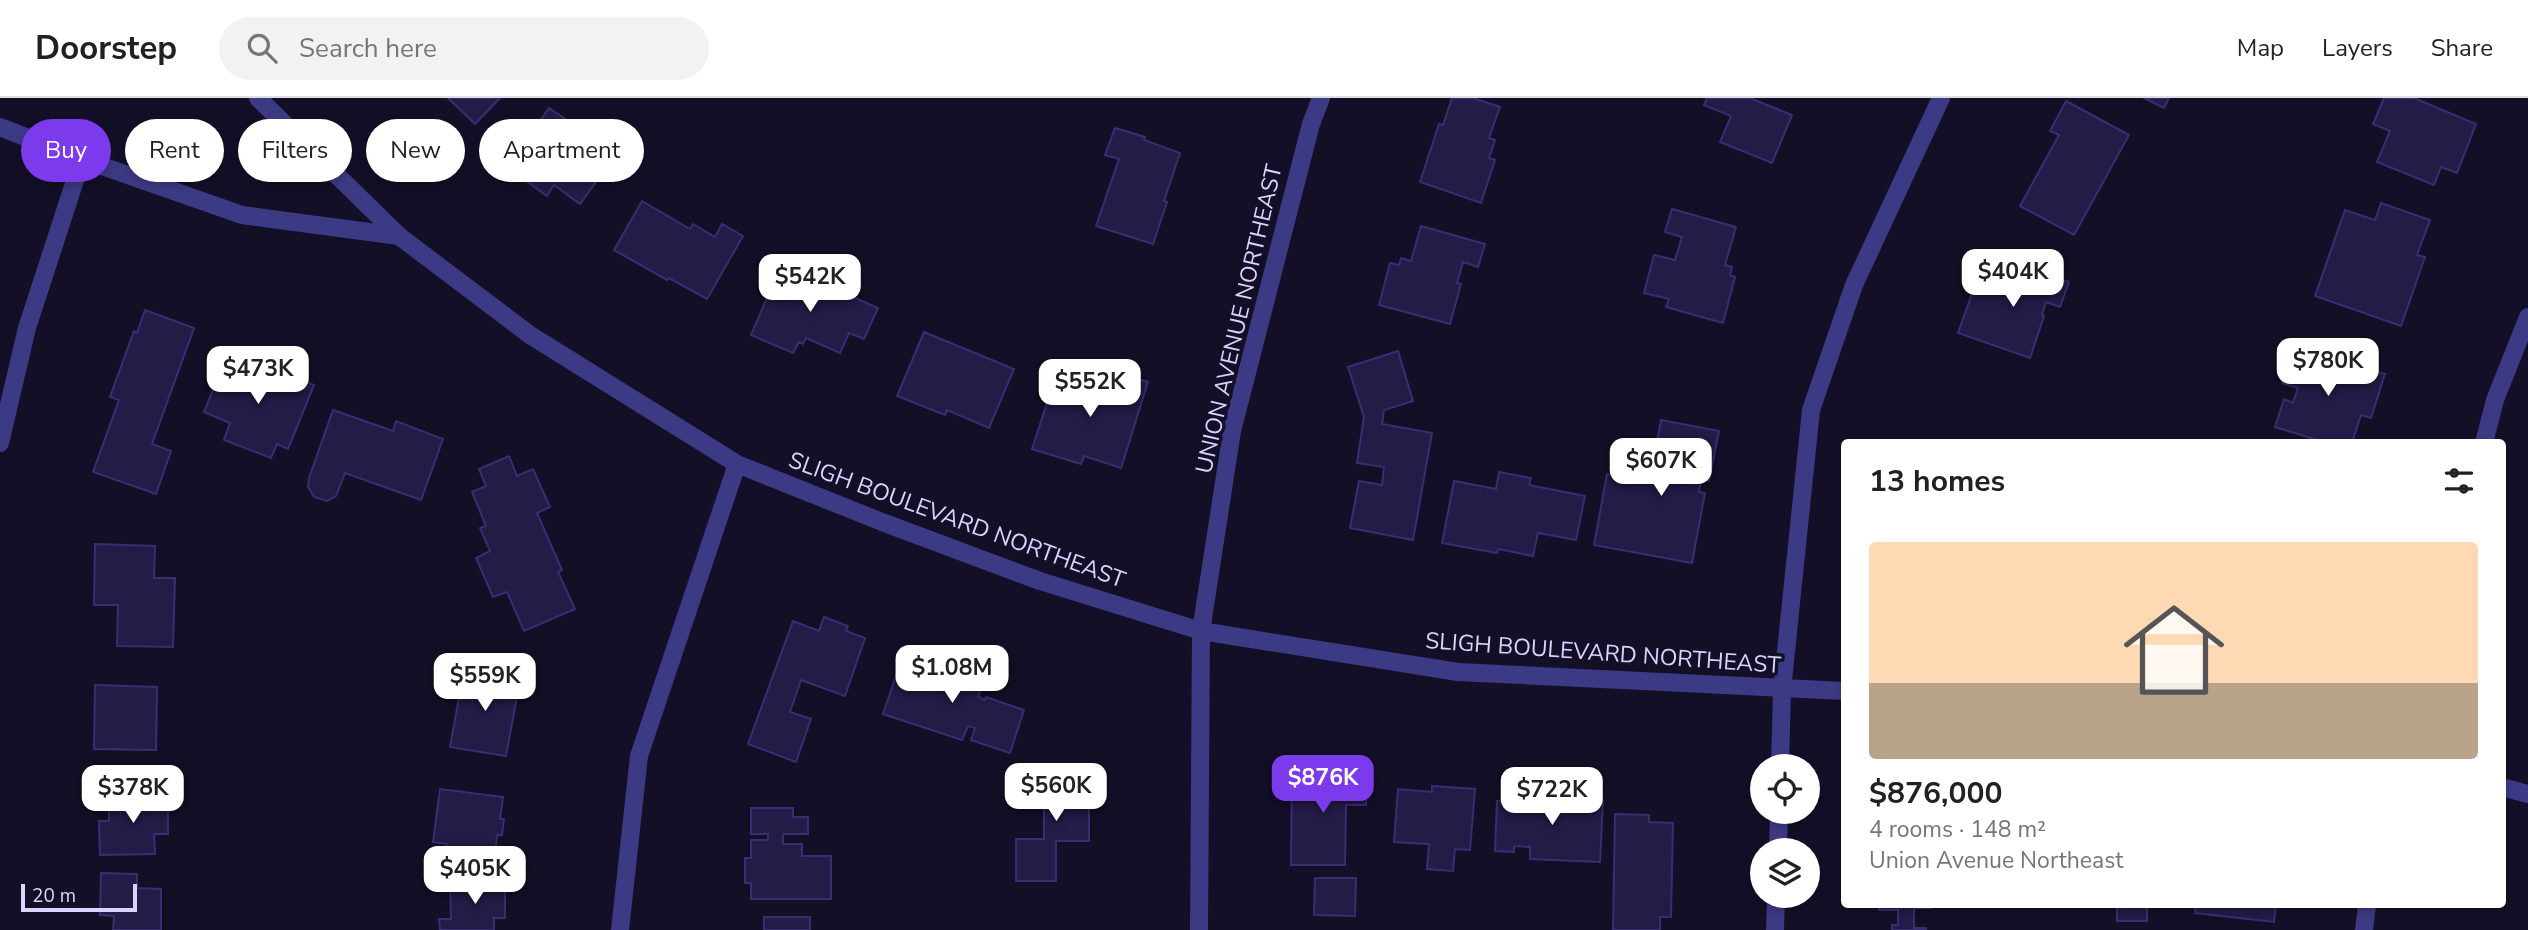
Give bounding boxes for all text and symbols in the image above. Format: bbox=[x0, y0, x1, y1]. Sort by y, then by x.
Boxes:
search box bbox=[219, 17, 709, 80]
text: Doorstep bbox=[35, 26, 177, 71]
icon: search bbox=[243, 29, 281, 67]
text: Search here bbox=[299, 31, 437, 66]
text: Map bbox=[2237, 32, 2284, 64]
text: Layers bbox=[2322, 32, 2393, 64]
text: Share bbox=[2431, 32, 2493, 64]
chip: Buy bbox=[21, 119, 111, 182]
chip: Rent bbox=[125, 119, 224, 182]
chip: Filters bbox=[238, 119, 352, 182]
chip: New bbox=[366, 119, 465, 182]
chip: Apartment bbox=[479, 119, 644, 182]
street label: UNION AVENUE NORTHEAST bbox=[1188, 161, 1290, 477]
pin: $404K bbox=[1964, 250, 2062, 309]
pin: $542K bbox=[761, 254, 859, 314]
text: $404K bbox=[1978, 256, 2048, 287]
text: $542K bbox=[775, 261, 845, 292]
pin: $780K bbox=[2279, 338, 2377, 398]
text: $780K bbox=[2293, 345, 2363, 376]
pin: $473K bbox=[209, 346, 307, 406]
text: $473K bbox=[223, 353, 293, 384]
pin: $552K bbox=[1041, 360, 1139, 419]
text: $552K bbox=[1055, 366, 1125, 397]
pin: $607K bbox=[1612, 438, 1710, 498]
street label: SLIGH BOULEVARD NORTHEAST bbox=[784, 444, 1130, 596]
text: $607K bbox=[1626, 445, 1696, 476]
text: 13 homes bbox=[1869, 461, 2005, 502]
icon: filters bbox=[2440, 462, 2478, 500]
icon: home bbox=[2111, 587, 2237, 713]
street label: SLIGH BOULEVARD NORTHEAST bbox=[1424, 625, 1782, 681]
pin: $1.08M bbox=[895, 646, 1009, 705]
text: $1.08M bbox=[912, 652, 992, 683]
pin: $559K bbox=[436, 654, 534, 713]
text: $559K bbox=[450, 660, 520, 691]
map controls bbox=[1750, 754, 1820, 908]
button: locate bbox=[1750, 754, 1820, 824]
pin: $876K bbox=[1274, 756, 1372, 815]
text: $876K bbox=[1288, 762, 1358, 793]
pin: $560K bbox=[1007, 764, 1105, 823]
pin: $378K bbox=[84, 766, 182, 825]
pin: $722K bbox=[1503, 768, 1601, 827]
text: $560K bbox=[1021, 770, 1091, 801]
text: $378K bbox=[98, 772, 168, 803]
text: $876,000 bbox=[1869, 773, 2002, 814]
text: $722K bbox=[1517, 774, 1587, 805]
text: 4 rooms · 148 m² bbox=[1869, 814, 2046, 845]
button: layers bbox=[1750, 838, 1820, 908]
text: Union Avenue Northeast bbox=[1869, 845, 2123, 876]
pin: $405K bbox=[426, 846, 524, 906]
text: $405K bbox=[440, 853, 510, 884]
scale bar bbox=[21, 881, 136, 913]
text: 20 m bbox=[32, 883, 76, 909]

